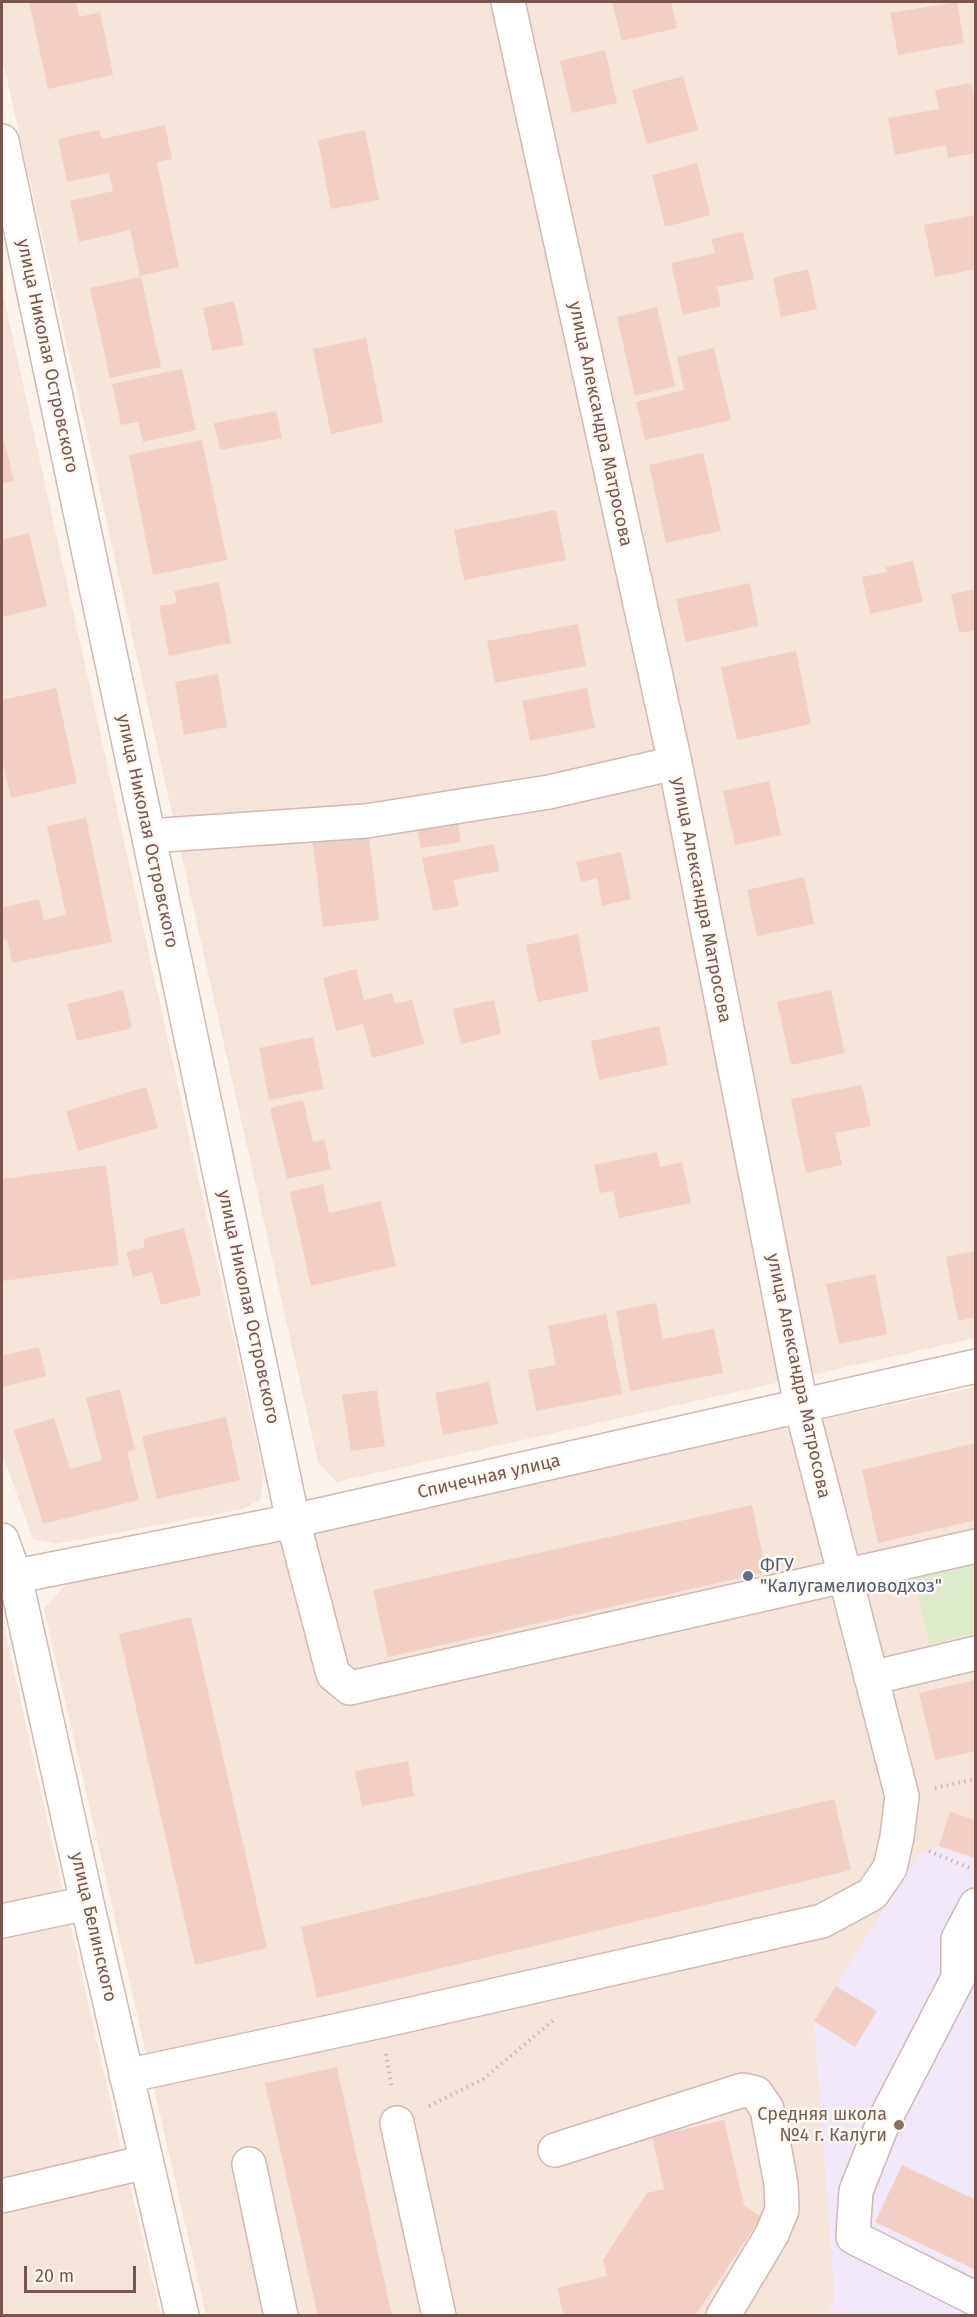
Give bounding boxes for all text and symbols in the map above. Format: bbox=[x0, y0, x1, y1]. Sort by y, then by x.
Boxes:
street label: улица Николая Островского bbox=[12, 237, 82, 475]
street label: улица Александра Матросова bbox=[563, 300, 637, 548]
street label: улица Николая Островского bbox=[112, 712, 182, 950]
street label: улица Александра Матросова bbox=[667, 775, 735, 1025]
street label: улица Николая Островского bbox=[213, 1188, 283, 1426]
street label: улица Александра Матросова bbox=[761, 1252, 835, 1500]
street label: Спичечная улица bbox=[415, 1450, 563, 1504]
place label: ФГУ "Калугамелиоводхоз" bbox=[760, 1555, 942, 1598]
marker: ФГУ "Калугамелиоводхоз" bbox=[741, 1569, 755, 1583]
street label: улица Белинского bbox=[65, 1850, 121, 2004]
place label: Средняя школа №4 г. Калуги bbox=[757, 2104, 887, 2146]
marker: Средняя школа №4 г. Калуги bbox=[892, 2118, 906, 2132]
scale bar bbox=[27, 2254, 140, 2292]
text: 20 m bbox=[35, 2265, 74, 2287]

